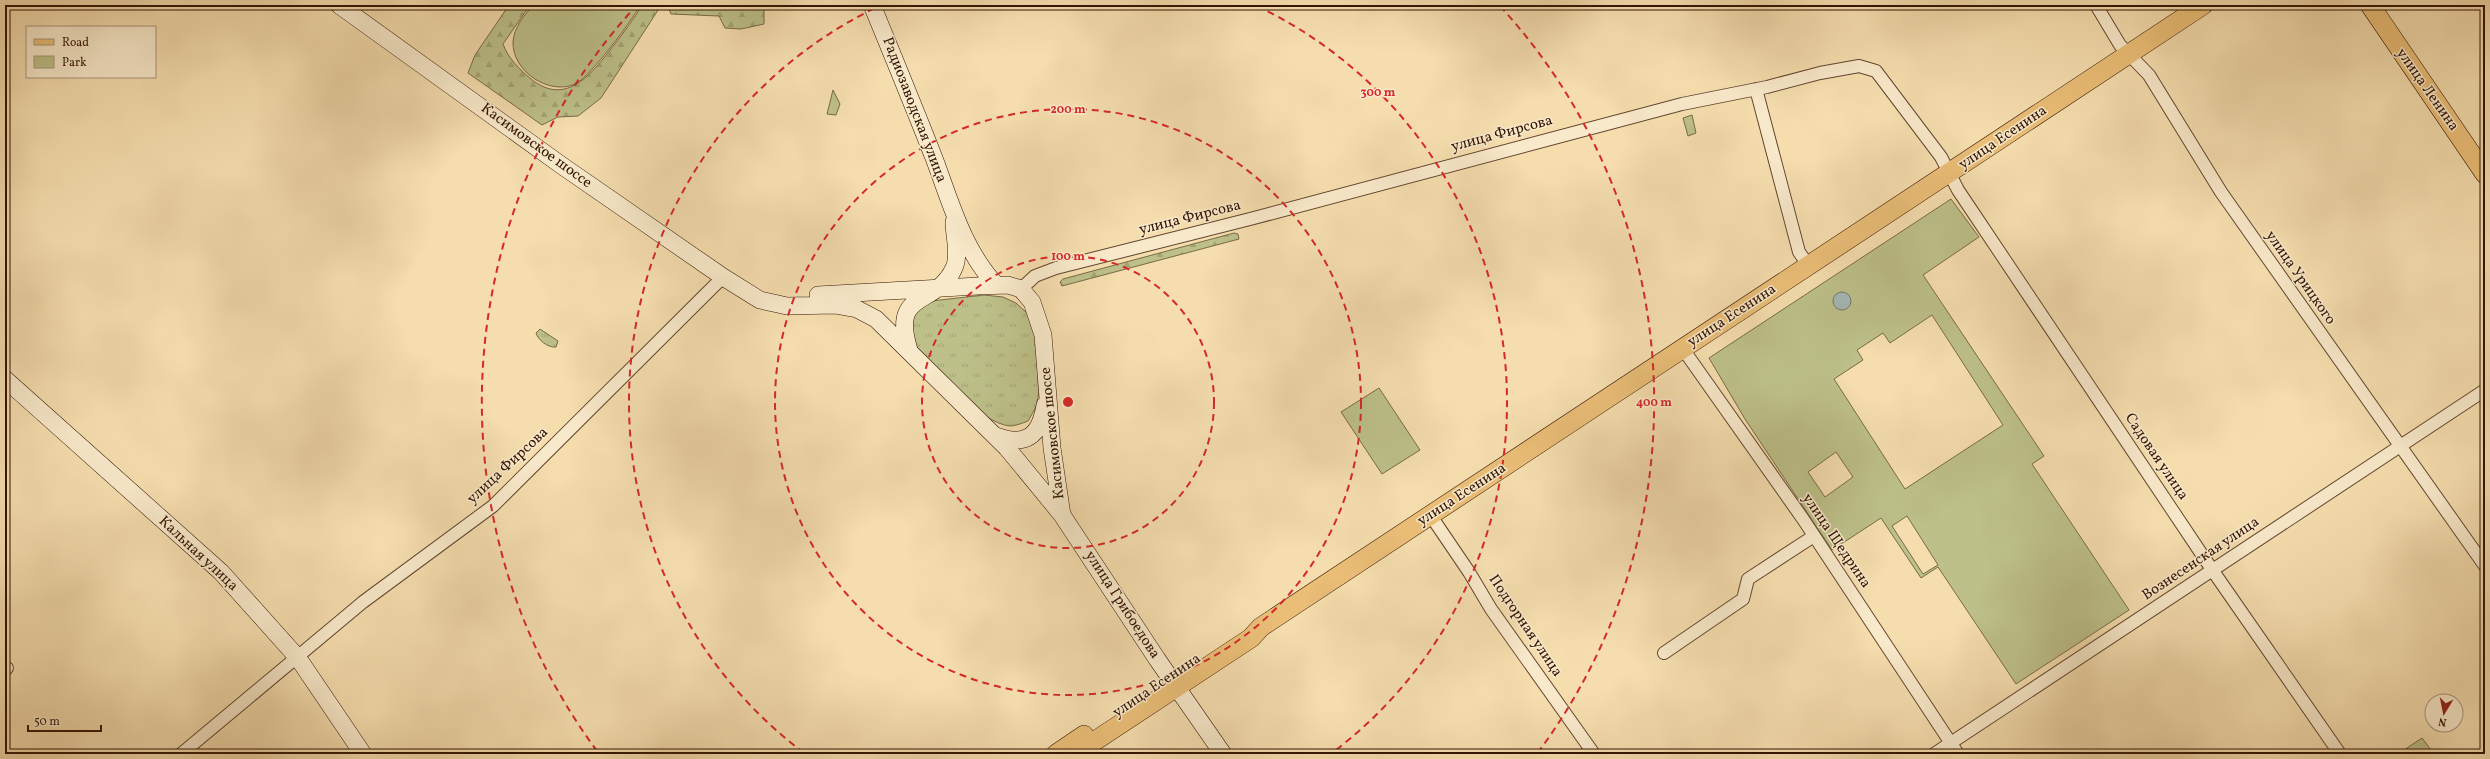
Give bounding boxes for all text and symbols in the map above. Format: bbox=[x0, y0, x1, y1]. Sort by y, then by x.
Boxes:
legend bbox=[26, 26, 156, 78]
street label: Радиозаводская улица bbox=[877, 34, 951, 186]
text: Road bbox=[62, 35, 89, 51]
street label: улица Ленина bbox=[2391, 44, 2463, 136]
text: Park bbox=[62, 55, 87, 71]
text: 300 m bbox=[1361, 85, 1396, 101]
street label: Касимовское шоссе bbox=[476, 98, 596, 194]
street label: улица Есенина bbox=[1955, 101, 2051, 175]
text: 200 m bbox=[1050, 102, 1086, 118]
street label: улица Фирсова bbox=[1449, 110, 1555, 158]
street label: улица Фирсова bbox=[1137, 195, 1243, 241]
street label: улица Урицкого bbox=[2260, 227, 2340, 329]
text: 100 m bbox=[1051, 249, 1085, 265]
street label: улица Есенина bbox=[1683, 279, 1781, 353]
street label: Касимовское шоссе bbox=[1036, 366, 1070, 500]
centre of rings bbox=[1061, 395, 1075, 409]
text: 400 m bbox=[1636, 395, 1672, 411]
street label: Садовая улица bbox=[2119, 409, 2193, 505]
street label: улица Фирсова bbox=[463, 423, 553, 509]
street label: улица Есенина bbox=[1413, 458, 1511, 532]
street label: улица Щедрина bbox=[1796, 489, 1876, 593]
street label: Кальная улица bbox=[154, 512, 242, 596]
street label: Вознесенская улица bbox=[2138, 512, 2264, 606]
street label: улица Грибоедова bbox=[1079, 547, 1165, 663]
street label: Подгорная улица bbox=[1483, 571, 1567, 681]
street label: улица Есенина bbox=[1109, 649, 1205, 723]
north arrow bbox=[2424, 693, 2464, 733]
scale bar bbox=[28, 707, 101, 733]
text: N bbox=[2437, 713, 2448, 729]
text: 50 m bbox=[34, 714, 60, 730]

